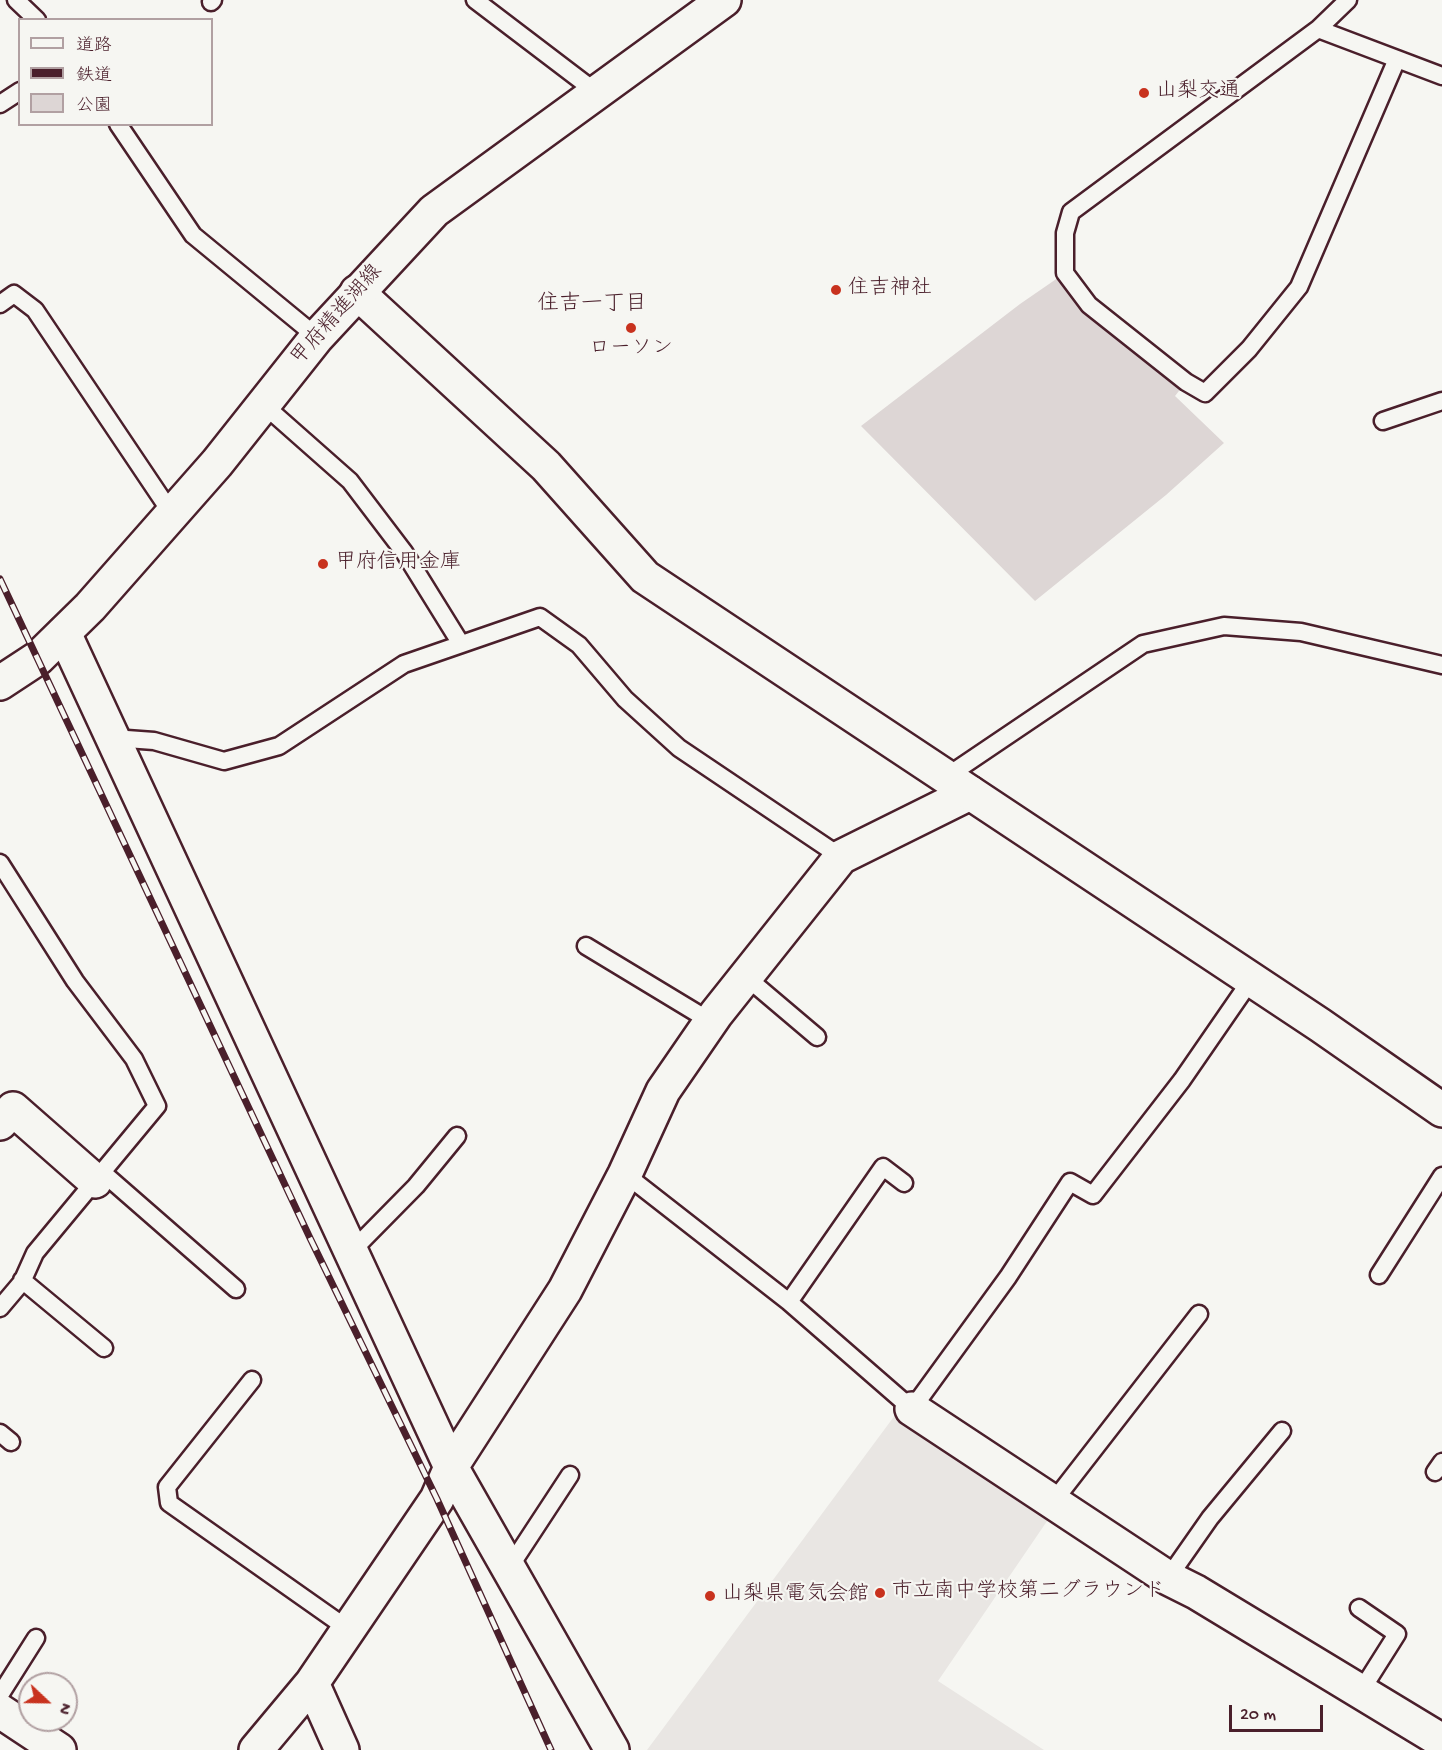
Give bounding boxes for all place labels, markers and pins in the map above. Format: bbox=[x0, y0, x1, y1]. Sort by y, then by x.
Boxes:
place label: 山梨交通 bbox=[1156, 80, 1240, 106]
marker: 山梨交通 bbox=[1137, 86, 1151, 100]
place label: 住吉神社 bbox=[848, 277, 932, 303]
marker: 住吉神社 bbox=[829, 283, 843, 297]
marker: ローソン bbox=[624, 321, 638, 335]
place label: ローソン bbox=[589, 337, 673, 363]
place label: 甲府信用金庫 bbox=[335, 551, 461, 577]
marker: 甲府信用金庫 bbox=[316, 557, 330, 571]
place label: 市立南中学校第二グラウンド bbox=[892, 1580, 1165, 1606]
place label: 山梨県電気会館 bbox=[722, 1583, 869, 1609]
marker: 市立南中学校第二グラウンド bbox=[873, 1586, 887, 1600]
marker: 山梨県電気会館 bbox=[703, 1589, 717, 1603]

